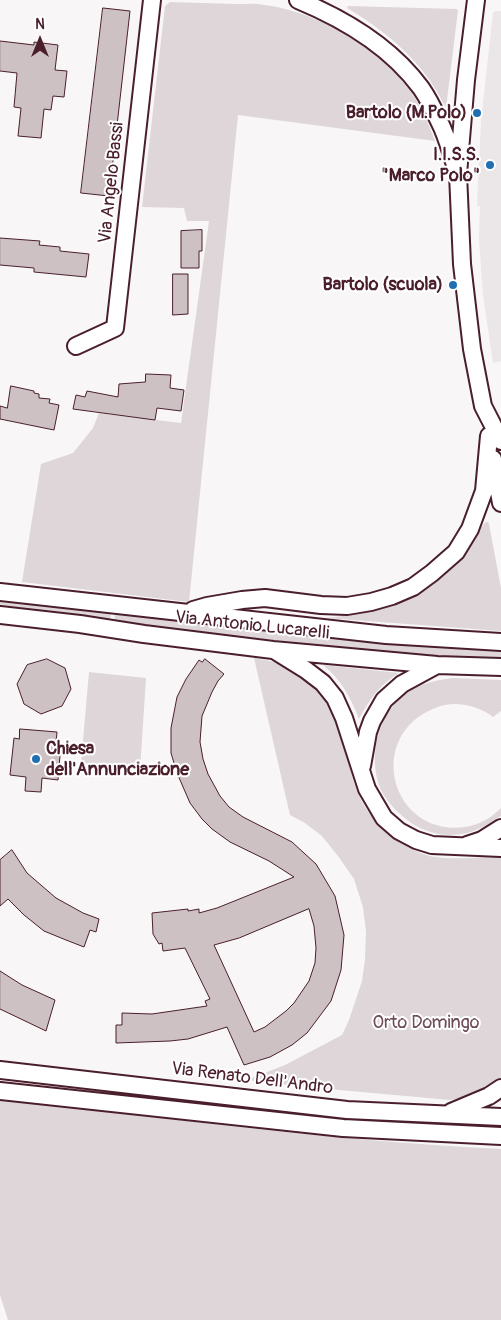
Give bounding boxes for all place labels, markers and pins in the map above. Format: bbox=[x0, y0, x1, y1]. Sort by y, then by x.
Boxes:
place label: Bartolo (M.Polo) bbox=[346, 102, 467, 124]
marker: Bartolo (M.Polo) bbox=[471, 107, 483, 119]
place label: I.I.S.S. "Marco Polo" bbox=[381, 144, 480, 186]
marker: I.I.S.S. "Marco Polo" bbox=[484, 159, 496, 171]
place label: Bartolo (scuola) bbox=[323, 274, 443, 296]
marker: Bartolo (scuola) bbox=[447, 279, 459, 291]
place label: Chiesa dell'Annunciazione bbox=[46, 738, 189, 781]
marker: Chiesa dell'Annunciazione bbox=[30, 753, 42, 765]

